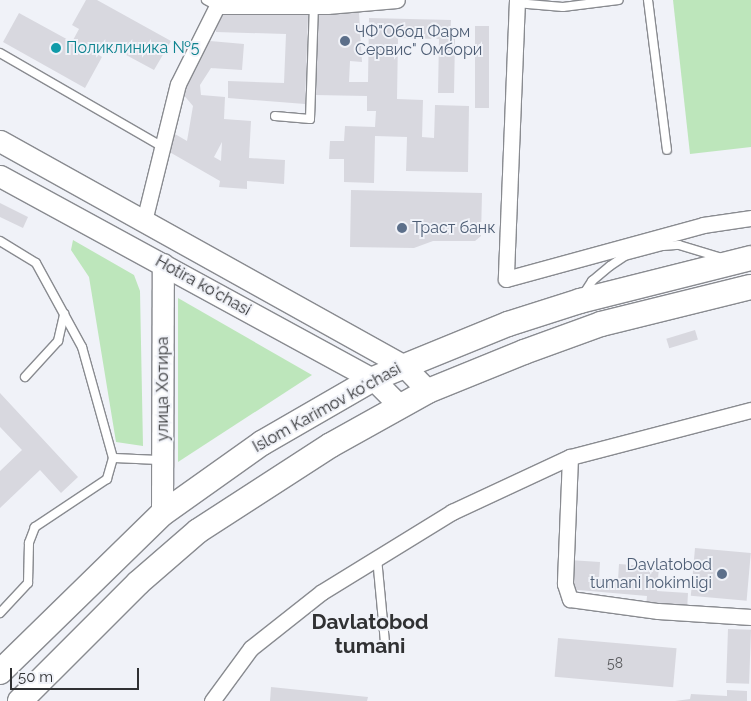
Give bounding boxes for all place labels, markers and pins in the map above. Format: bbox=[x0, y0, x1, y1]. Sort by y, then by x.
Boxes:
place label: ЧФ"Обод Фарм Сервис" Омбори bbox=[355, 22, 483, 60]
marker: ЧФ"Обод Фарм Сервис" Омбори bbox=[339, 35, 351, 47]
place label: Поликлиника №5 bbox=[66, 38, 199, 58]
marker: Поликлиника №5 bbox=[50, 42, 62, 54]
place label: Траст банк bbox=[412, 218, 496, 238]
marker: Траст банк bbox=[396, 222, 408, 234]
place label: Davlatobod tumani hokimligi bbox=[590, 555, 712, 593]
marker: Davlatobod tumani hokimligi bbox=[716, 568, 728, 580]

